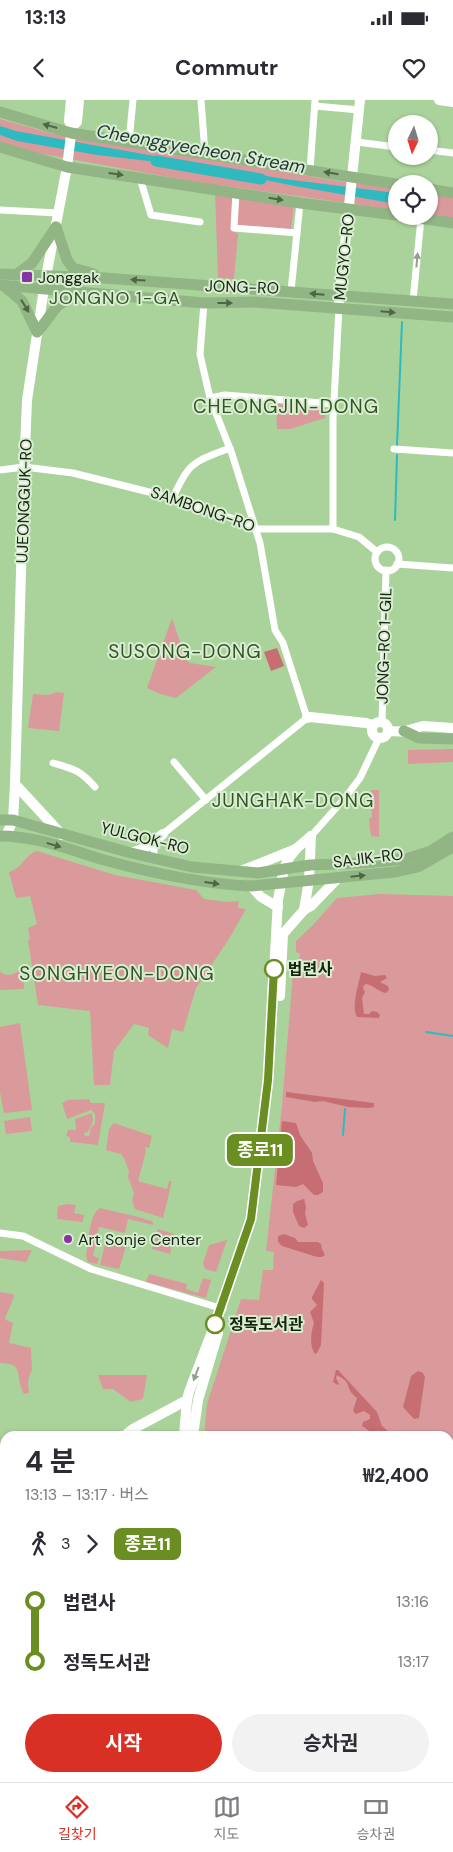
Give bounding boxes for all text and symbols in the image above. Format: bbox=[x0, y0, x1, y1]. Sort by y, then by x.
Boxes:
text: 13:13 bbox=[25, 5, 67, 30]
text: Commutr bbox=[175, 53, 278, 82]
icon: back bbox=[25, 54, 53, 82]
icon: heart bbox=[400, 54, 428, 82]
north arrow bbox=[388, 115, 438, 165]
map controls bbox=[388, 115, 438, 225]
water label: Cheonggyecheon Stream bbox=[95, 119, 307, 179]
one-way arrow bbox=[42, 122, 57, 130]
one-way arrow bbox=[323, 169, 339, 177]
one-way arrow bbox=[108, 170, 124, 178]
button: locate bbox=[388, 175, 438, 225]
one-way arrow bbox=[269, 195, 285, 203]
street label: MUGYO-RO bbox=[329, 213, 359, 301]
one-way arrow bbox=[413, 251, 421, 267]
place label: Jonggak bbox=[38, 267, 99, 288]
marker: Jonggak bbox=[20, 270, 34, 284]
street label: JONG-RO bbox=[205, 275, 279, 299]
one-way arrow bbox=[129, 276, 145, 284]
district label: JONGNO 1-GA bbox=[49, 286, 181, 310]
one-way arrow bbox=[309, 289, 325, 297]
one-way arrow bbox=[20, 299, 29, 312]
one-way arrow bbox=[218, 299, 234, 307]
one-way arrow bbox=[380, 309, 396, 317]
district label: CHEONGJIN-DONG bbox=[193, 394, 379, 419]
street label: UJEONGGUK-RO bbox=[11, 438, 37, 564]
street label: SAMBONG-RO bbox=[148, 481, 258, 537]
street label: JONG-RO 1-GIL bbox=[371, 587, 397, 705]
district label: SUSONG-DONG bbox=[108, 639, 262, 664]
district label: JUNGHAK-DONG bbox=[212, 788, 374, 813]
street label: YULGOK-RO bbox=[99, 817, 191, 859]
one-way arrow bbox=[47, 841, 62, 849]
street label: SAJIK-RO bbox=[332, 843, 404, 873]
one-way arrow bbox=[350, 872, 366, 880]
one-way arrow bbox=[204, 879, 220, 887]
marker: 법련사 bbox=[264, 959, 284, 979]
place label: 법련사 bbox=[288, 959, 332, 980]
district label: SONGHYEON-DONG bbox=[19, 961, 215, 986]
line badge: 종로11 bbox=[225, 1134, 295, 1166]
text: 종로11 bbox=[237, 1138, 283, 1162]
place label: Art Sonje Center bbox=[78, 1229, 201, 1250]
marker: Art Sonje Center bbox=[62, 1233, 74, 1245]
marker: 정독도서관 bbox=[205, 1314, 225, 1334]
place label: 정독도서관 bbox=[229, 1314, 303, 1335]
one-way arrow bbox=[192, 1367, 200, 1382]
text: 4 분 bbox=[25, 1443, 76, 1480]
text: ₩2,400 bbox=[363, 1463, 429, 1488]
text: 13:13 – 13:17 · 버스 bbox=[25, 1484, 149, 1505]
icon: walk bbox=[25, 1530, 53, 1558]
icon: forward bbox=[78, 1530, 106, 1558]
text: 종로11 bbox=[124, 1532, 171, 1556]
text: 3 bbox=[61, 1533, 70, 1554]
text: 법련사 bbox=[63, 1590, 115, 1615]
text: 13:16 bbox=[396, 1591, 429, 1612]
text: 정독도서관 bbox=[63, 1650, 150, 1675]
text: 13:17 bbox=[398, 1651, 429, 1672]
button: 시작 bbox=[25, 1714, 222, 1772]
button: 승차권 bbox=[232, 1714, 429, 1772]
tab: 길찾기 bbox=[58, 1793, 97, 1843]
tab: 지도 bbox=[213, 1793, 241, 1843]
tab: 승차권 bbox=[356, 1793, 395, 1843]

